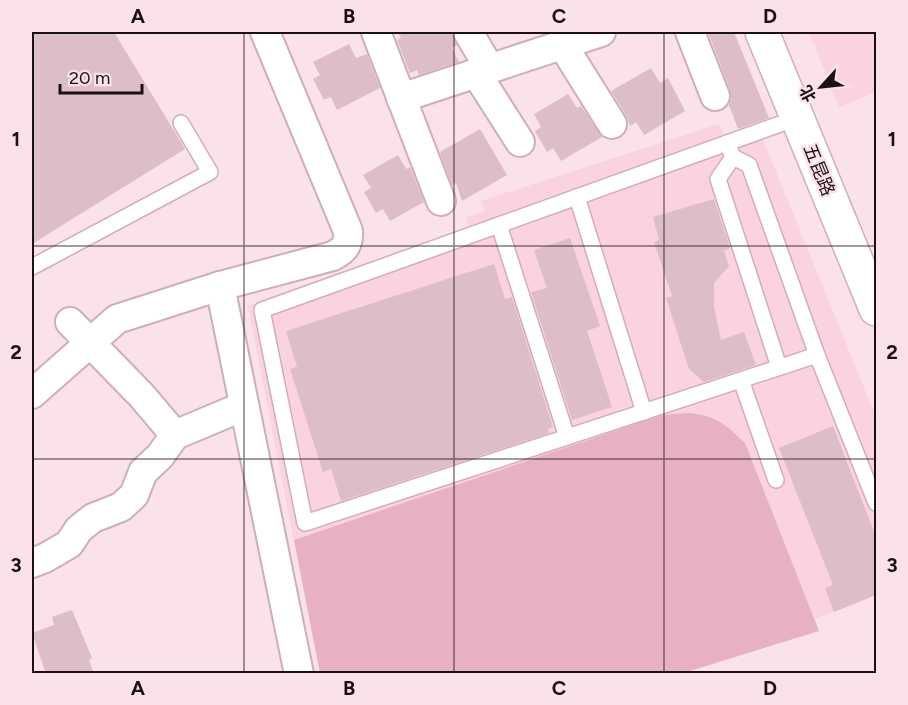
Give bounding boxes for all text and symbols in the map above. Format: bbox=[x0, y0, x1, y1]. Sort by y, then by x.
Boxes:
text: A bbox=[131, 4, 146, 28]
text: B bbox=[343, 4, 355, 28]
text: C bbox=[552, 4, 566, 28]
text: D bbox=[763, 4, 777, 28]
scale bar bbox=[60, 57, 142, 95]
north arrow bbox=[791, 57, 851, 117]
text: 20 m bbox=[69, 67, 110, 89]
text: 北 bbox=[796, 82, 820, 105]
text: 1 bbox=[12, 127, 20, 151]
text: 1 bbox=[888, 127, 896, 151]
street label: 五昆路 bbox=[799, 141, 839, 199]
text: 2 bbox=[10, 340, 22, 364]
text: 2 bbox=[886, 340, 898, 364]
text: 3 bbox=[10, 553, 22, 577]
text: 3 bbox=[886, 553, 898, 577]
text: A bbox=[131, 676, 146, 700]
text: B bbox=[343, 676, 355, 700]
text: C bbox=[552, 676, 566, 700]
text: D bbox=[763, 676, 777, 700]

